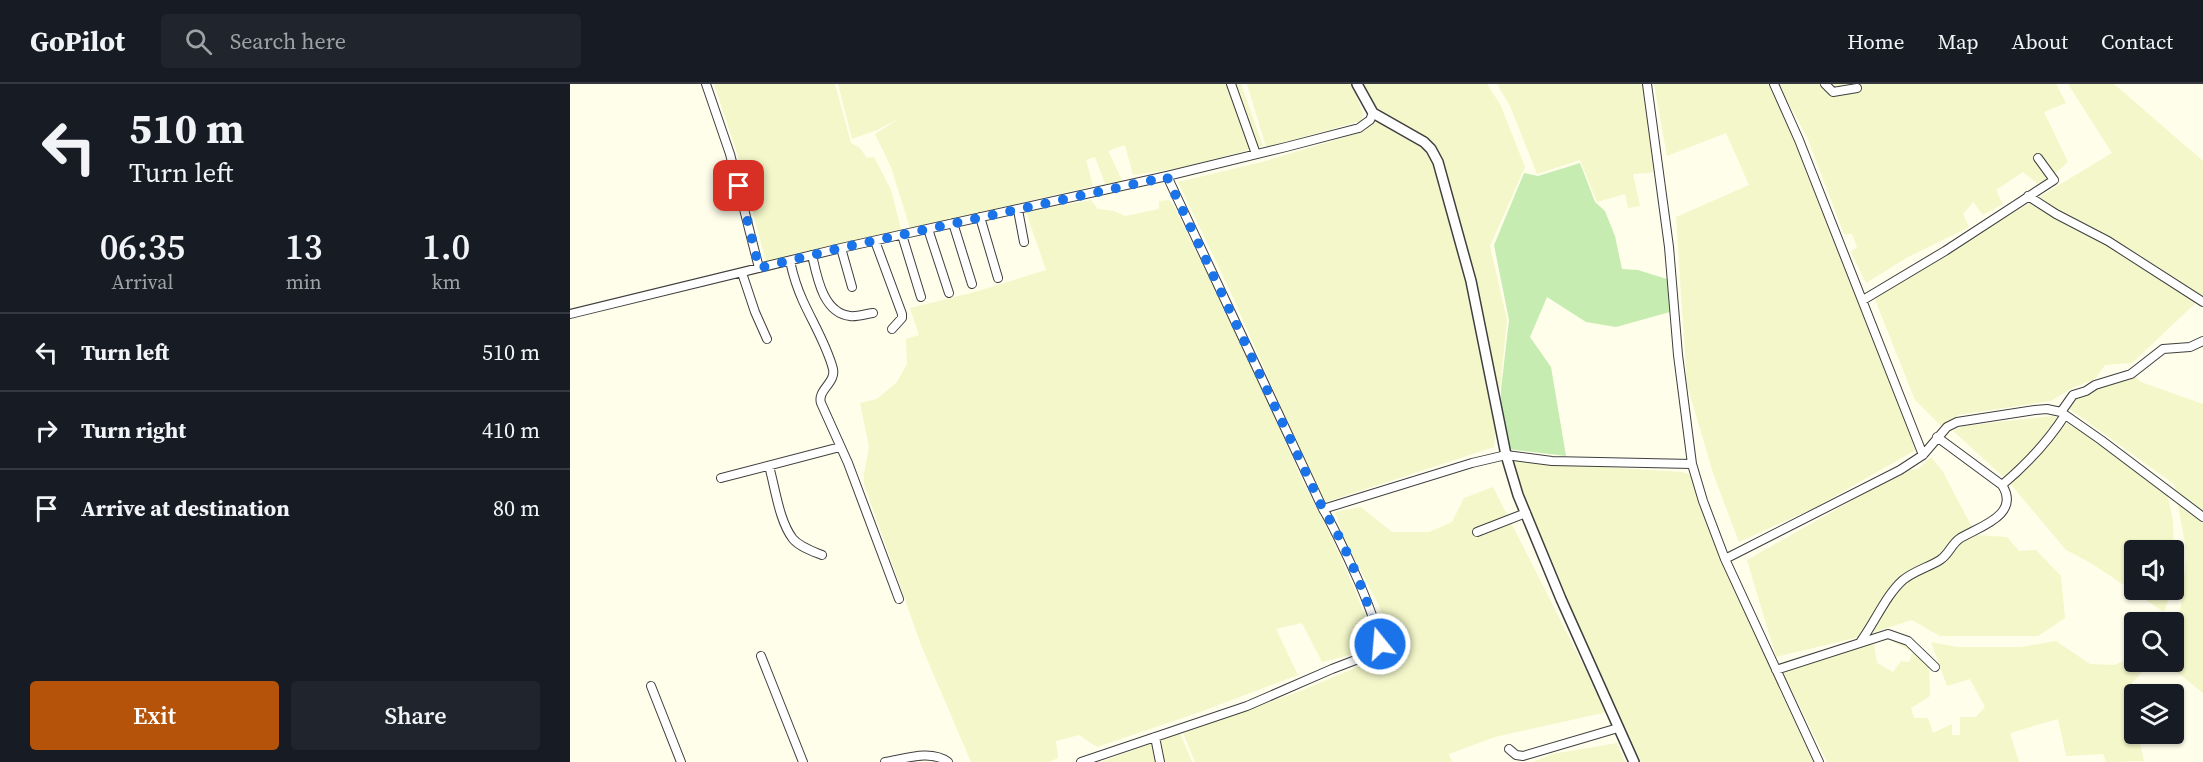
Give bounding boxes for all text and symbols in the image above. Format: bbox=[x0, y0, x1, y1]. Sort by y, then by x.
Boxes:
search box bbox=[161, 14, 581, 68]
text: GoPilot bbox=[30, 22, 125, 60]
icon: search bbox=[182, 25, 215, 58]
text: Search here bbox=[230, 26, 346, 56]
text: Home bbox=[1847, 27, 1905, 56]
text: Map bbox=[1938, 27, 1979, 56]
text: About bbox=[2012, 27, 2068, 56]
text: Contact bbox=[2101, 27, 2173, 56]
text: 510 m bbox=[129, 99, 244, 157]
icon: left bbox=[30, 108, 108, 186]
text: Turn left bbox=[129, 154, 233, 191]
pin bbox=[713, 160, 764, 211]
icon: arrive bbox=[722, 169, 755, 202]
text: 06:35 bbox=[100, 222, 185, 271]
text: 13 bbox=[285, 222, 322, 271]
text: 1.0 bbox=[422, 222, 470, 271]
text: Arrival bbox=[112, 268, 173, 296]
text: min bbox=[286, 268, 322, 296]
text: km bbox=[432, 268, 461, 296]
icon: left bbox=[30, 336, 63, 369]
text: Turn left bbox=[81, 337, 169, 367]
text: 510 m bbox=[482, 337, 540, 367]
icon: right bbox=[30, 414, 63, 447]
text: Turn right bbox=[81, 415, 186, 445]
text: 410 m bbox=[482, 415, 540, 445]
icon: arrive bbox=[30, 492, 63, 525]
text: Arrive at destination bbox=[81, 493, 290, 523]
text: 80 m bbox=[493, 493, 540, 523]
map controls bbox=[2124, 540, 2184, 744]
button: sound bbox=[2124, 540, 2184, 600]
position arrow bbox=[1348, 612, 1412, 676]
button: search bbox=[2124, 612, 2184, 672]
button: Exit bbox=[30, 681, 279, 750]
button: Share bbox=[291, 681, 540, 750]
button: layers bbox=[2124, 684, 2184, 744]

